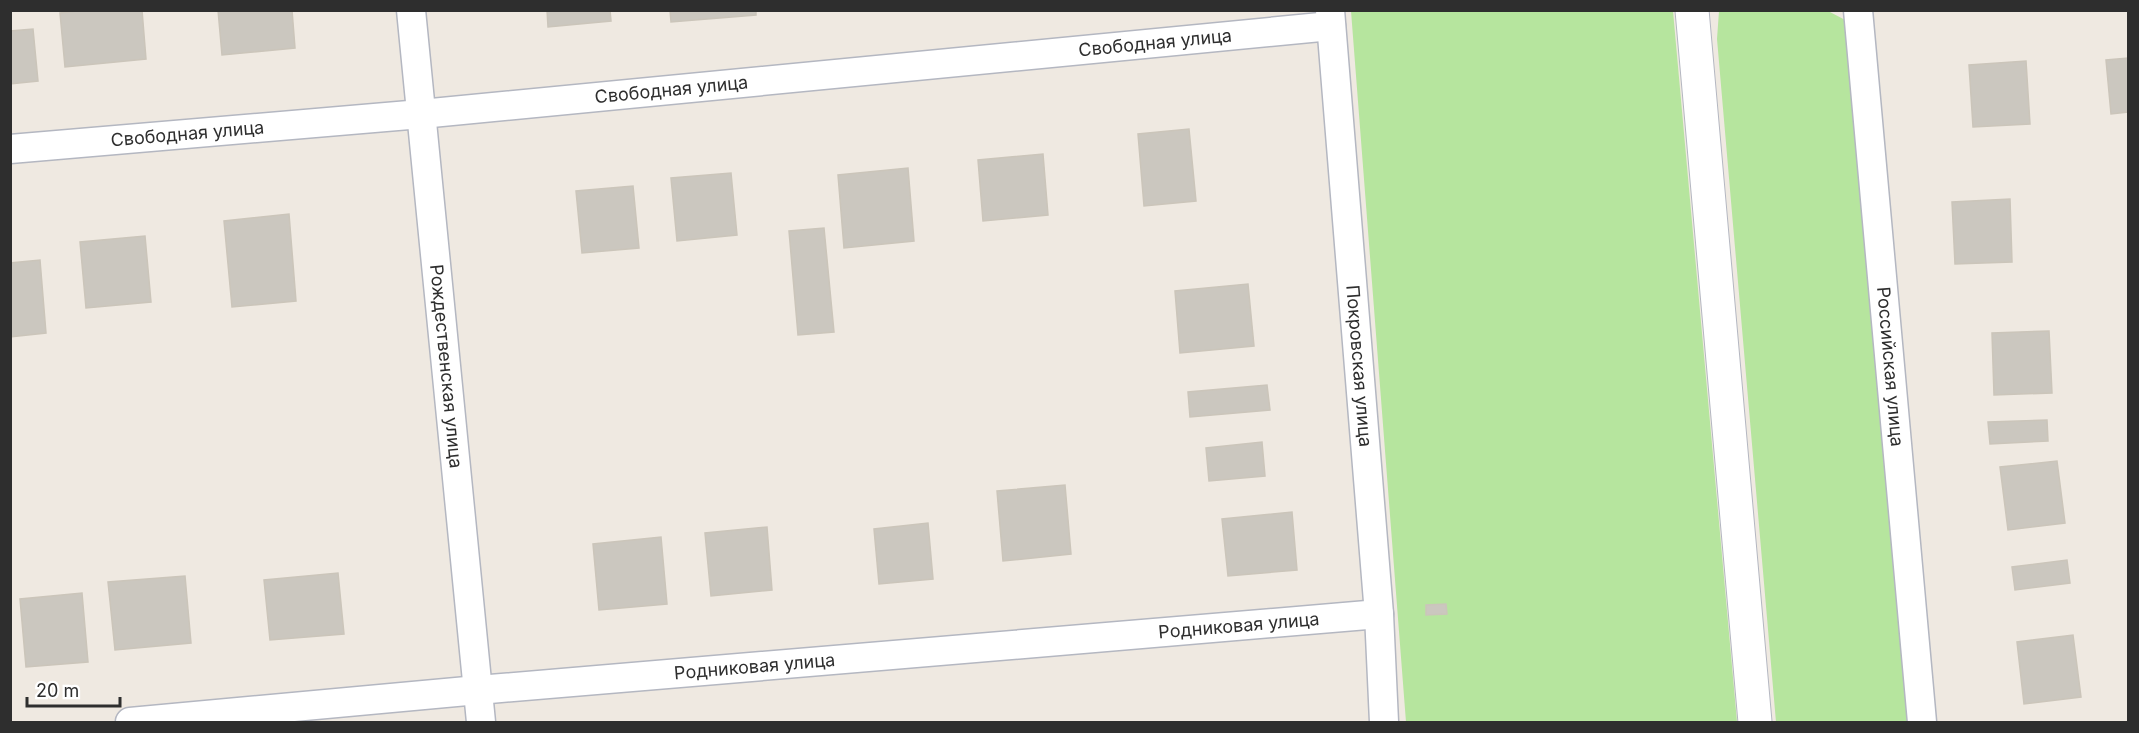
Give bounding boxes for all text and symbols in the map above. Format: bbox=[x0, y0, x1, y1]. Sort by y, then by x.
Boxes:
street label: Свободная улица bbox=[1077, 25, 1233, 60]
street label: Свободная улица bbox=[594, 71, 749, 107]
street label: Свободная улица bbox=[110, 116, 265, 150]
street label: Рождественская улица bbox=[426, 263, 467, 469]
street label: Покровская улица bbox=[1342, 284, 1376, 448]
street label: Российская улица bbox=[1873, 286, 1908, 447]
street label: Родниковая улица bbox=[1157, 608, 1320, 643]
street label: Родниковая улица bbox=[673, 649, 836, 683]
scale bar bbox=[27, 670, 120, 708]
text: 20 m bbox=[36, 680, 79, 701]

